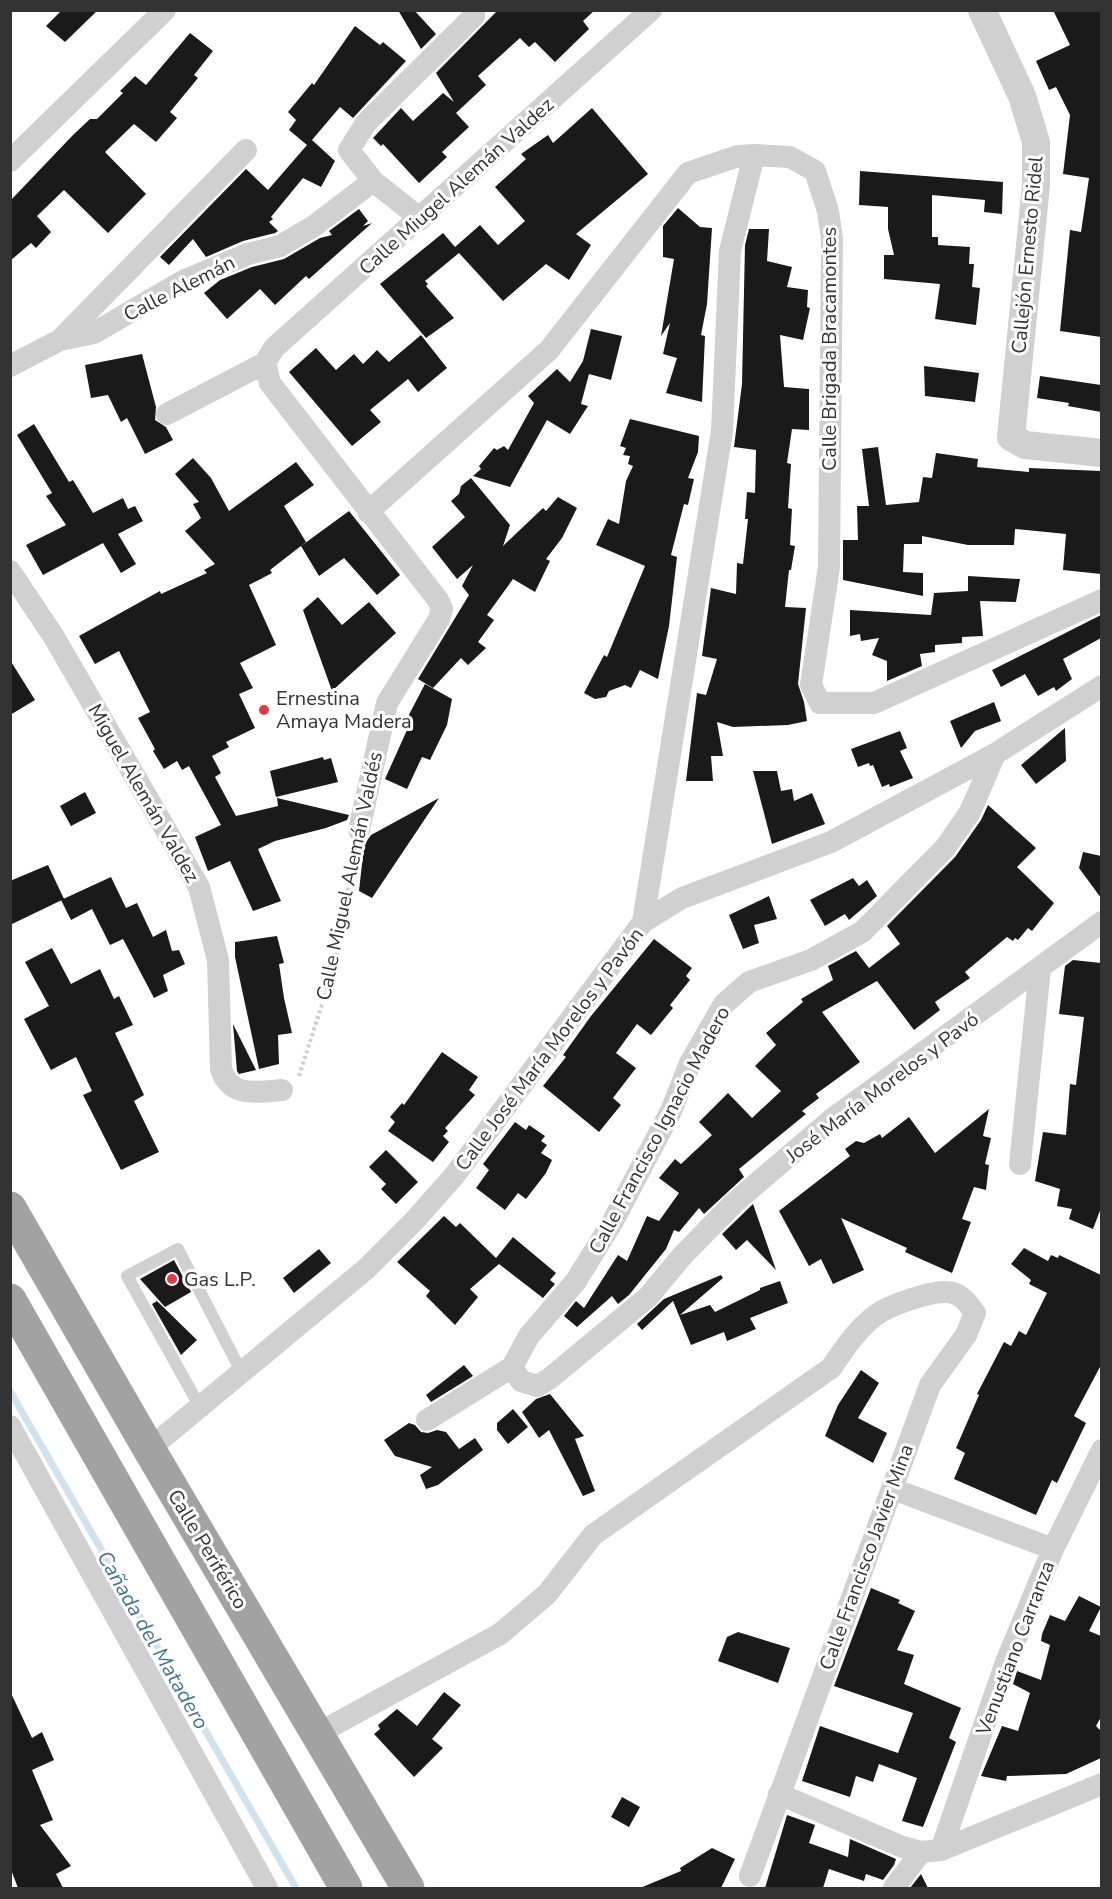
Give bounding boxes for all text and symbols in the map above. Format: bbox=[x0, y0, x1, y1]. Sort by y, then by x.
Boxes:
street label: Calle Miugel Alemán Valdez bbox=[353, 92, 560, 281]
street label: Callejón Ernesto Ridel bbox=[1005, 155, 1050, 355]
street label: Calle Brigada Bracamontes bbox=[816, 227, 843, 471]
street label: Calle Alemán bbox=[119, 249, 239, 328]
place label: Ernestina Amaya Madera bbox=[276, 685, 412, 735]
street label: Miguel Alemán Valdez bbox=[81, 699, 206, 888]
marker: Ernestina Amaya Madera bbox=[257, 703, 271, 717]
street label: Calle Miguel Alemán Valdés bbox=[310, 749, 389, 1003]
street label: Calle José María Morelos y Pavón bbox=[449, 922, 650, 1176]
street label: Calle Francisco Ignacio Madero bbox=[583, 1002, 736, 1259]
street label: José María Morelos y Pavó bbox=[779, 1006, 984, 1170]
place label: Gas L.P. bbox=[184, 1266, 256, 1293]
marker: Gas L.P. bbox=[165, 1272, 179, 1286]
street label: Calle Francisco Javier Mina bbox=[813, 1441, 920, 1674]
street label: Calle Periférico bbox=[161, 1484, 254, 1614]
water label: Cañada del Matadero bbox=[90, 1546, 216, 1734]
street label: Venustiano Carranza bbox=[969, 1557, 1061, 1740]

